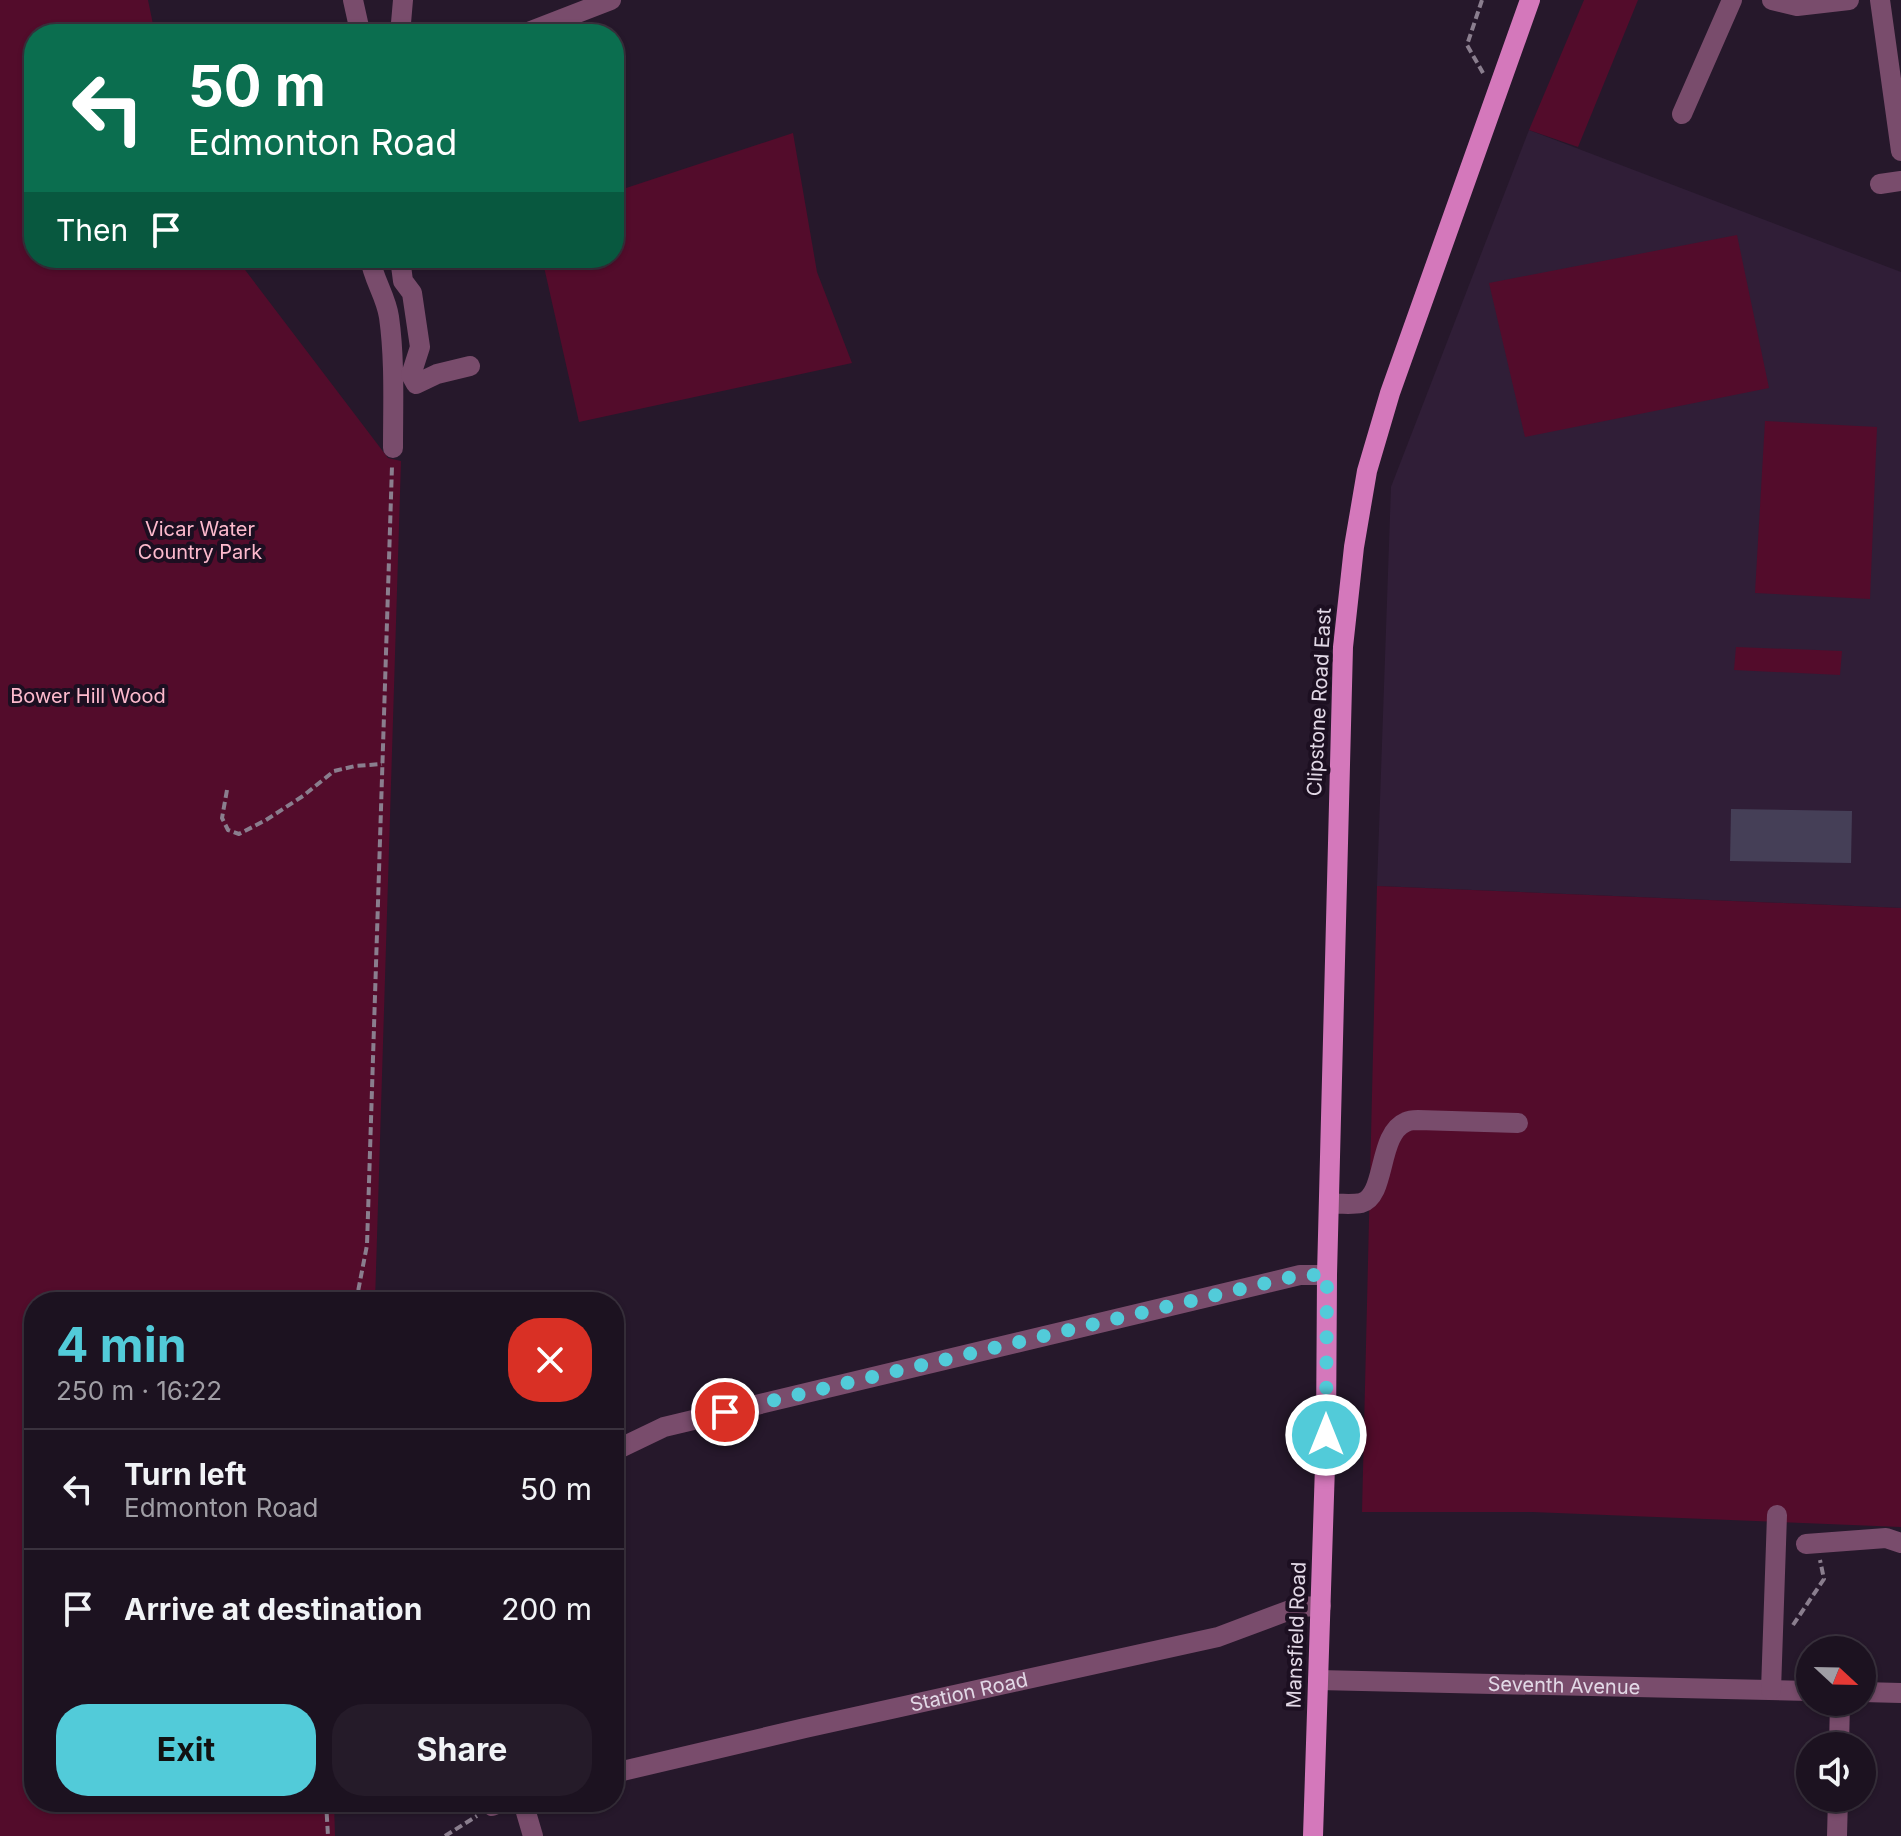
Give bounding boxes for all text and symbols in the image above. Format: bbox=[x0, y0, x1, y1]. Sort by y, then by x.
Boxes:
text: 50 m bbox=[188, 52, 326, 120]
icon: left bbox=[56, 56, 160, 160]
text: Edmonton Road bbox=[188, 120, 457, 164]
icon: arrive bbox=[144, 208, 188, 252]
text: Then bbox=[56, 212, 128, 248]
park label: Vicar Water Country Park bbox=[138, 517, 262, 564]
street label: Clipstone Road East bbox=[1302, 607, 1336, 797]
park label: Bower Hill Wood bbox=[10, 684, 166, 708]
text: 4 min bbox=[56, 1315, 187, 1374]
button: close bbox=[508, 1318, 592, 1402]
text: 250 m · 16:22 bbox=[56, 1375, 222, 1406]
pin bbox=[691, 1378, 759, 1446]
icon: arrive bbox=[703, 1390, 747, 1434]
position arrow bbox=[1284, 1393, 1368, 1477]
text: Turn left bbox=[124, 1456, 246, 1492]
icon: left bbox=[56, 1467, 100, 1511]
text: 50 m bbox=[520, 1471, 592, 1507]
text: Edmonton Road bbox=[124, 1492, 319, 1523]
street label: Mansfield Road bbox=[1281, 1561, 1311, 1709]
icon: arrive bbox=[56, 1587, 100, 1631]
text: Arrive at destination bbox=[124, 1591, 422, 1627]
text: 200 m bbox=[501, 1591, 592, 1627]
north arrow bbox=[1796, 1636, 1876, 1716]
map controls bbox=[1796, 1636, 1876, 1812]
street label: Station Road bbox=[908, 1667, 1030, 1717]
street label: Seventh Avenue bbox=[1487, 1672, 1641, 1699]
button: Exit bbox=[56, 1704, 316, 1796]
button: Share bbox=[332, 1704, 592, 1796]
button: sound bbox=[1796, 1732, 1876, 1812]

